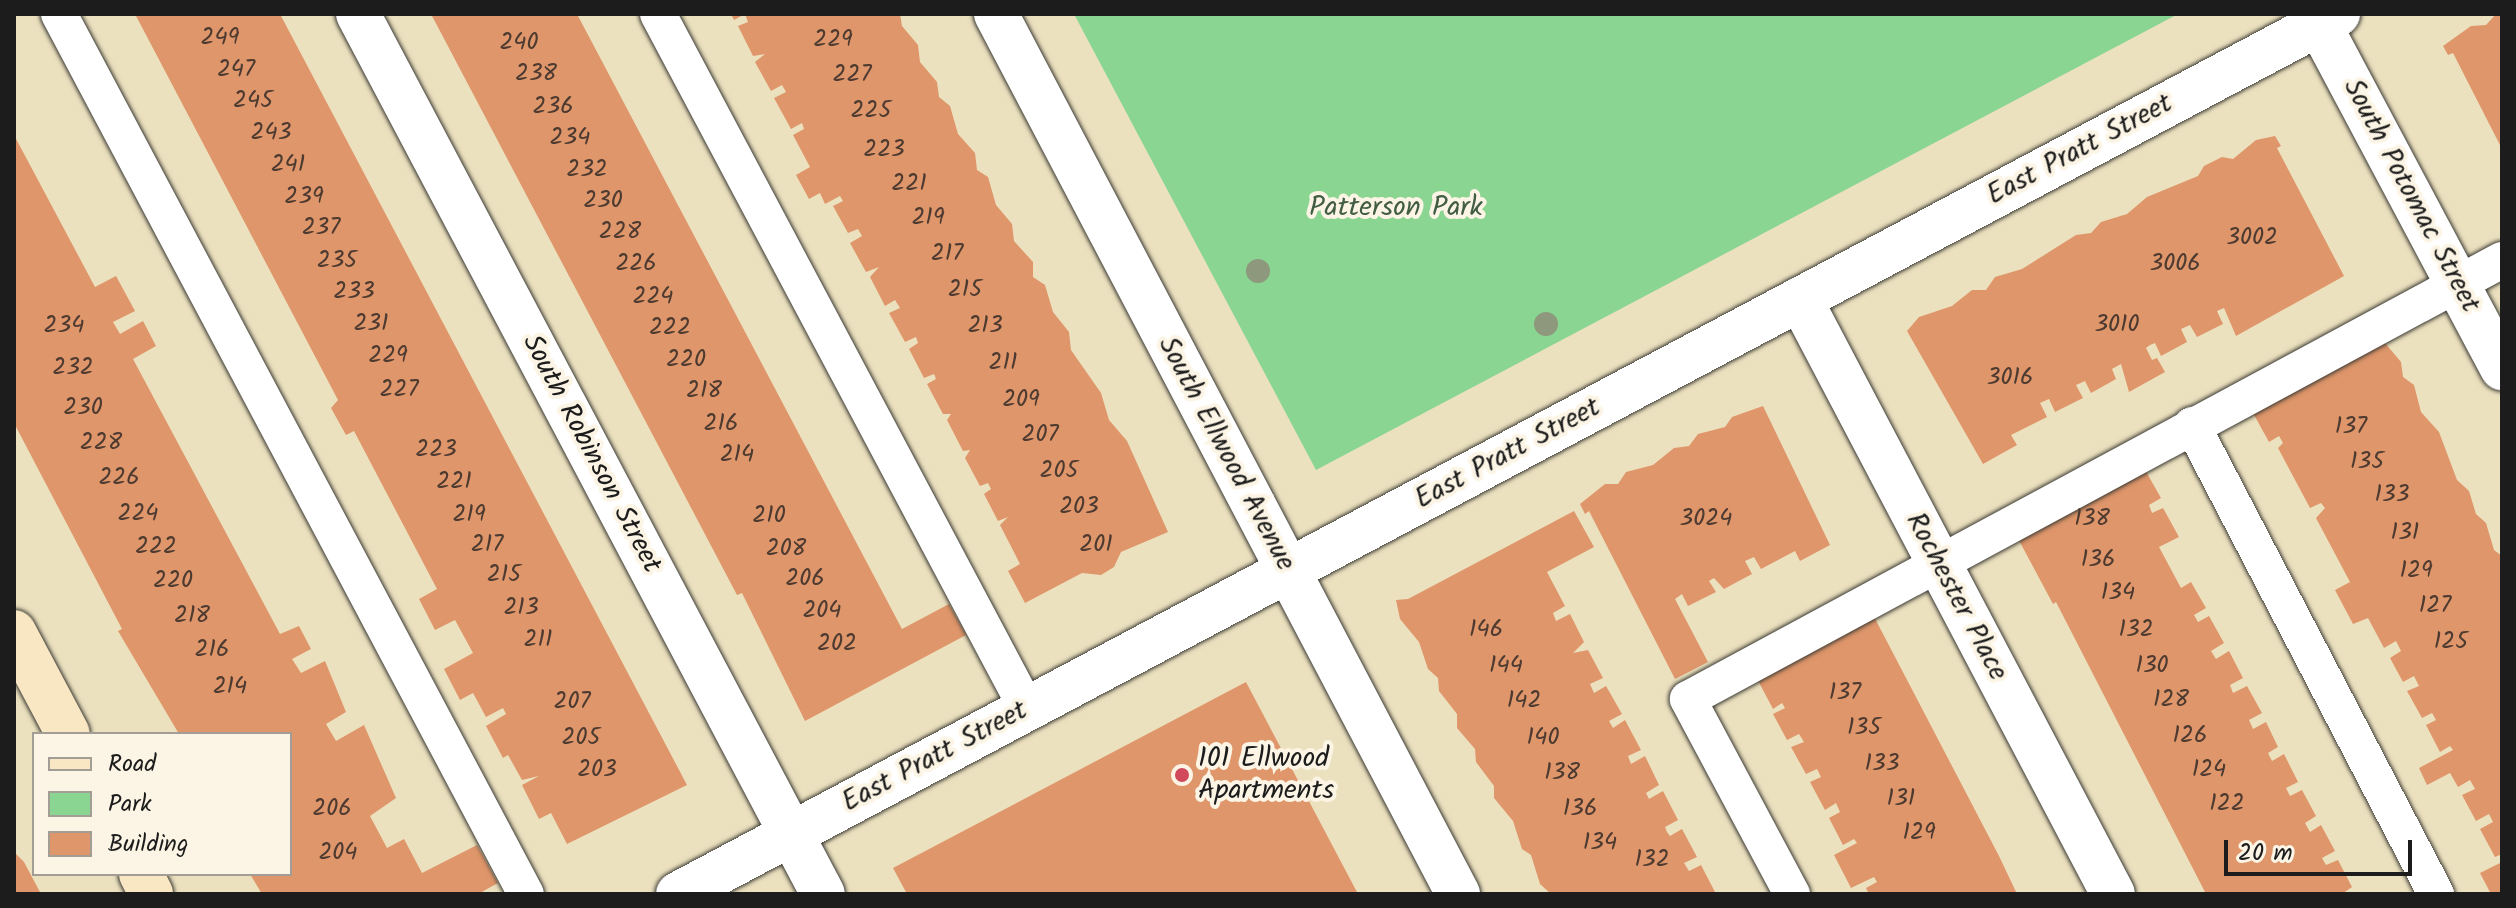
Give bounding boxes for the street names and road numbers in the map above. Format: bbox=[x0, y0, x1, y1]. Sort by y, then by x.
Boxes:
street label: South Potomac Street bbox=[2335, 73, 2487, 319]
street label: East Pratt Street bbox=[1982, 87, 2178, 213]
street label: South Robinson Street bbox=[514, 329, 668, 579]
street label: South Ellwood Avenue bbox=[1150, 331, 1302, 577]
street label: East Pratt Street bbox=[1410, 391, 1606, 517]
street label: Rochester Place bbox=[1898, 507, 2014, 687]
street label: East Pratt Street bbox=[837, 694, 1033, 820]

